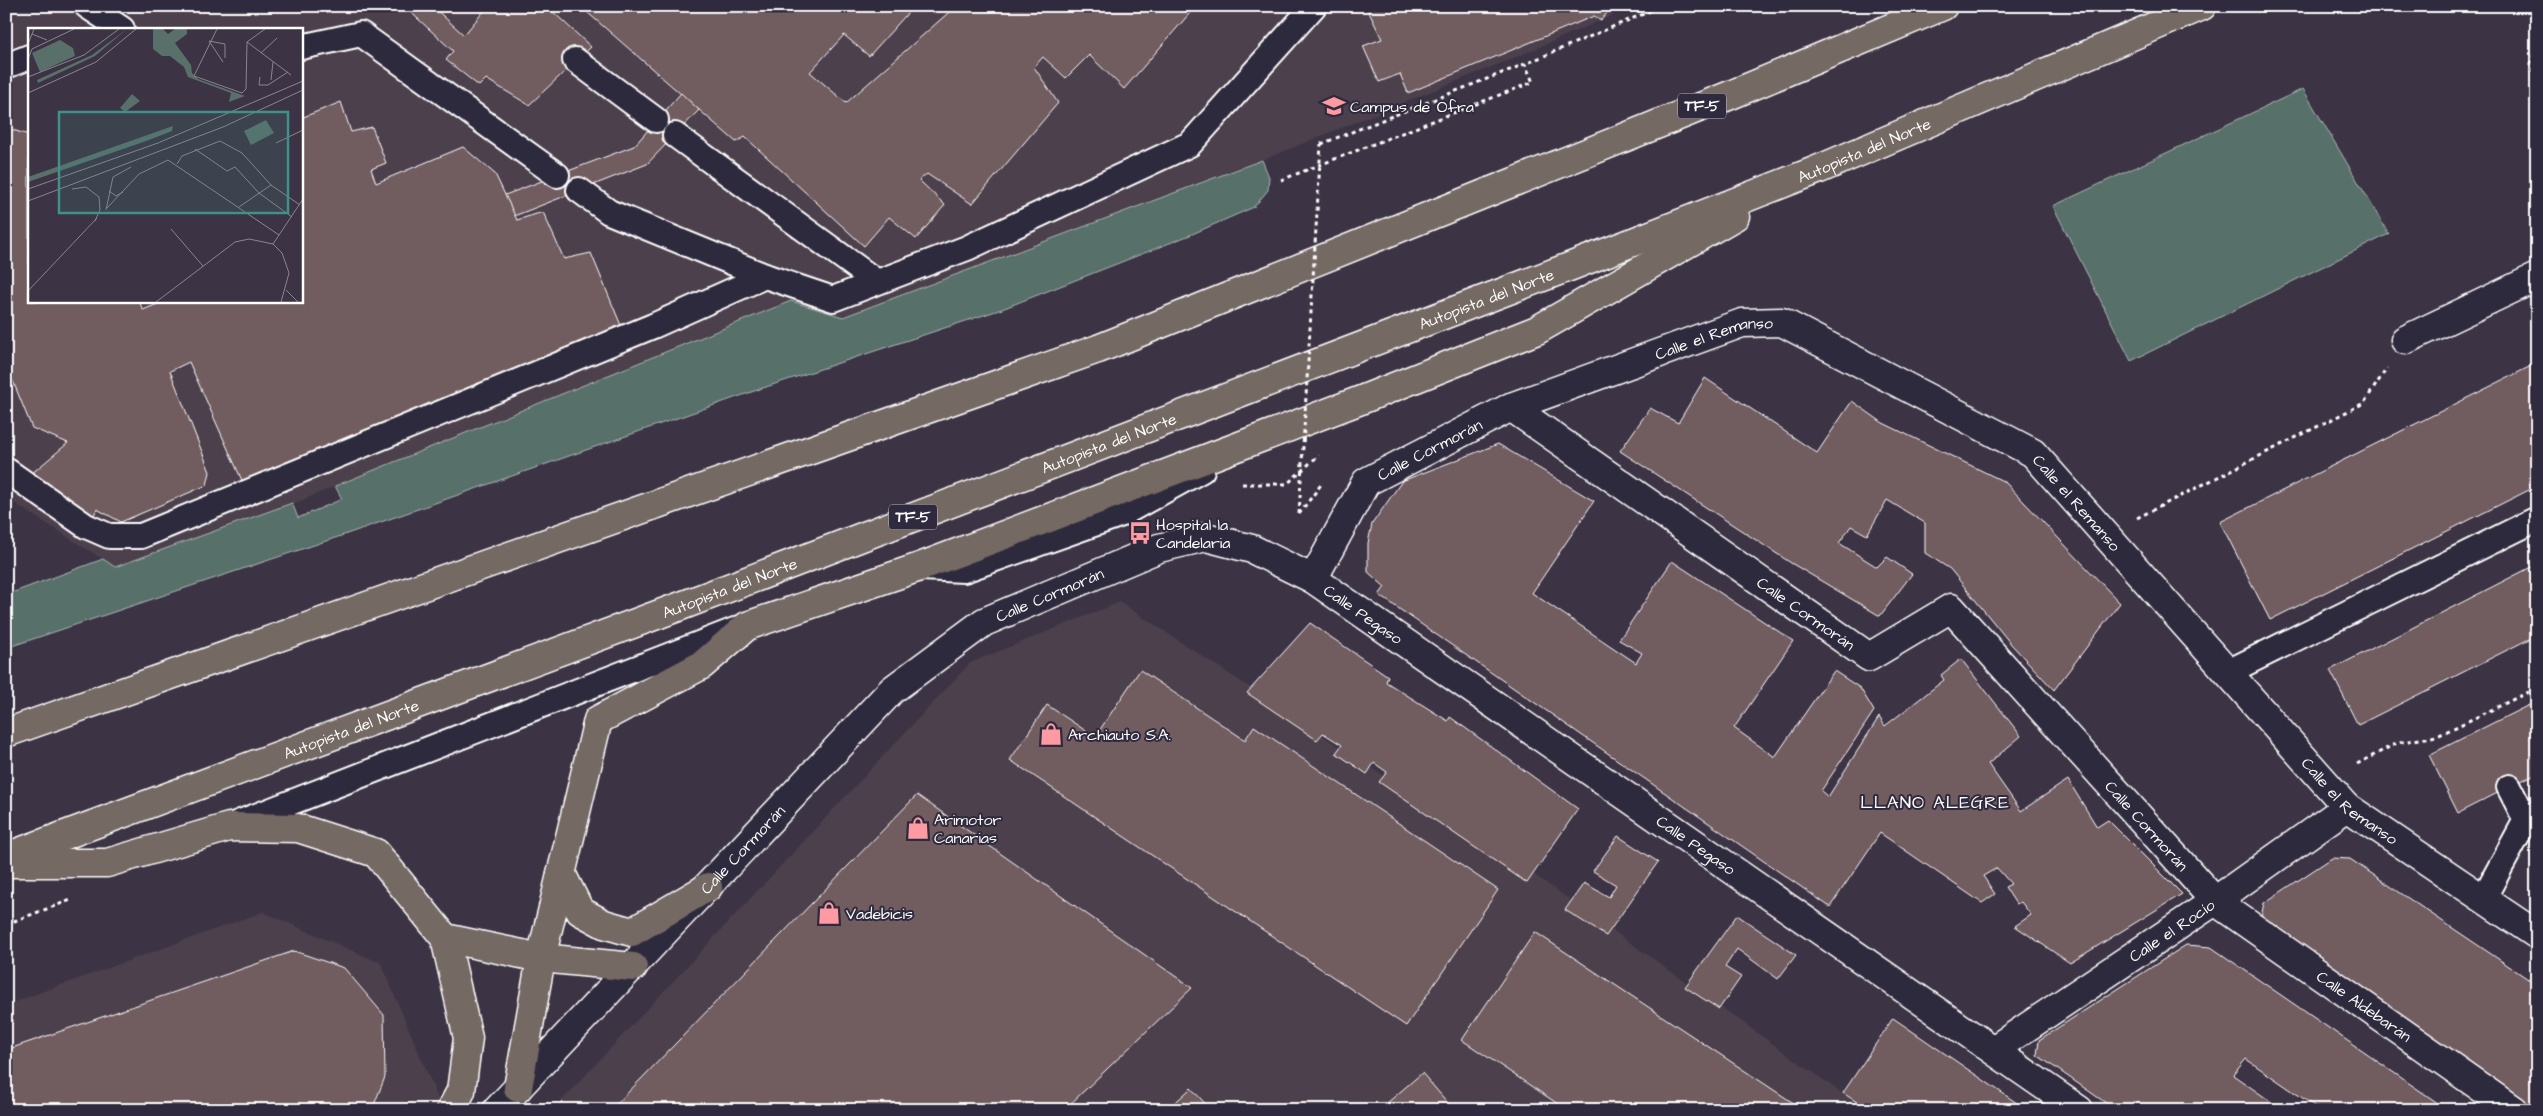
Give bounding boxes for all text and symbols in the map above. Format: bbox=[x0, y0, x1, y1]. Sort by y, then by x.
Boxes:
inset map bbox=[28, 28, 302, 302]
school or university icon: Campus de Ofra bbox=[1321, 93, 1347, 119]
road number: TF-5 bbox=[1678, 94, 1726, 118]
place label: Campus de Ofra bbox=[1350, 96, 1474, 118]
street label: Autopista del Norte bbox=[1794, 113, 1935, 189]
street label: Autopista del Norte bbox=[1416, 264, 1558, 335]
street label: Calle el Remanso bbox=[1652, 312, 1773, 366]
street label: Autopista del Norte bbox=[1038, 408, 1180, 479]
street label: Calle Cormorán bbox=[1374, 414, 1486, 486]
street label: Calle el Remanso bbox=[2027, 450, 2125, 556]
road number: TF-5 bbox=[889, 504, 937, 530]
place label: Hospital la Candelaria bbox=[1156, 514, 1230, 554]
bus stop icon: Hospital la Candelaria bbox=[1127, 520, 1153, 546]
street label: Autopista del Norte bbox=[659, 553, 801, 624]
street label: Calle Cormorán bbox=[993, 563, 1107, 628]
street label: Calle Cormorán bbox=[1752, 572, 1859, 656]
street label: Calle Pegaso bbox=[1319, 580, 1407, 650]
street label: Autopista del Norte bbox=[280, 694, 422, 765]
shop icon: Archiauto S.A. bbox=[1038, 721, 1064, 747]
place label: Archiauto S.A. bbox=[1068, 724, 1171, 746]
street label: Calle el Remanso bbox=[2296, 753, 2402, 850]
street label: Calle Cormorán bbox=[2100, 776, 2193, 876]
district label: LLANO ALEGRE bbox=[1860, 790, 2010, 815]
street label: Calle Cormorán bbox=[696, 800, 790, 899]
place label: Arimotor Canarias bbox=[934, 809, 1001, 849]
street label: Calle Pegaso bbox=[1652, 810, 1740, 881]
shop icon: Arimotor Canarias bbox=[905, 815, 931, 841]
street label: Calle el Rocío bbox=[2125, 894, 2219, 968]
shop icon: Vadebicis bbox=[816, 900, 842, 926]
place label: Vadebicis bbox=[846, 903, 913, 925]
street label: Calle Aldebarán bbox=[2312, 966, 2416, 1048]

